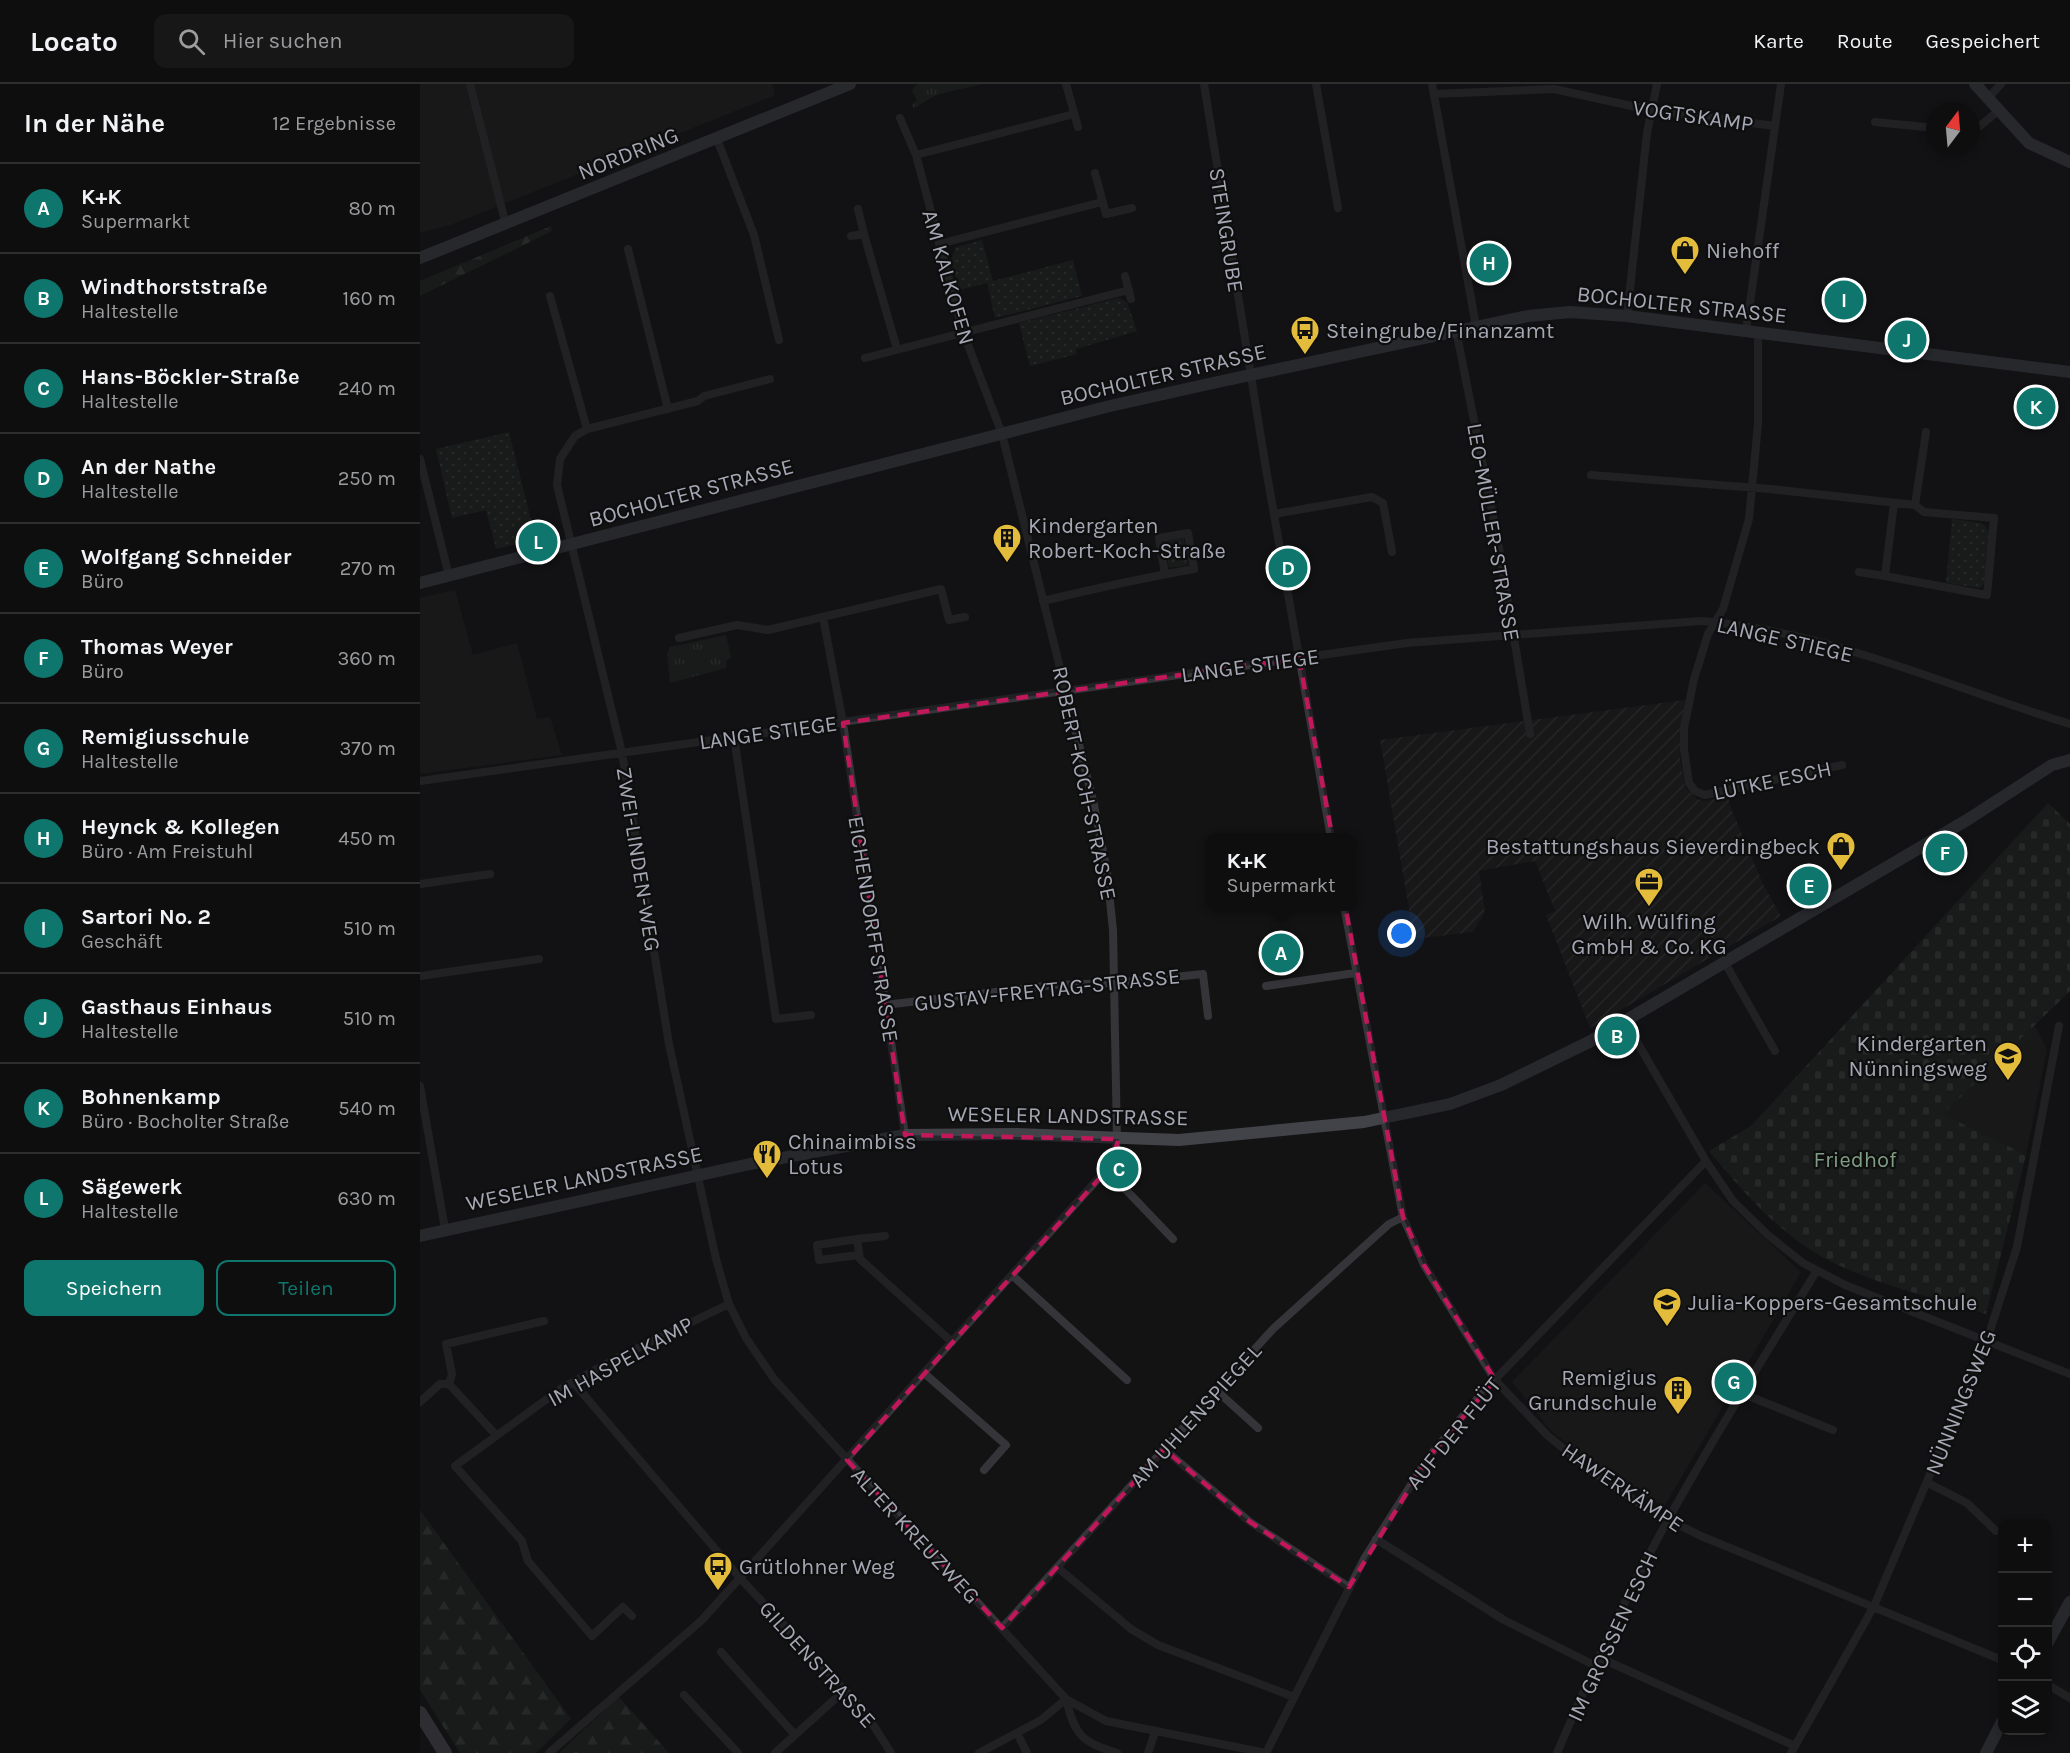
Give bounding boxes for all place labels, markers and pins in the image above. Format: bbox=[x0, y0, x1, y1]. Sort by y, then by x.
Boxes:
shop icon: Niehoff bbox=[1669, 234, 1701, 276]
place label: Niehoff bbox=[1706, 238, 1780, 264]
pin: H bbox=[1470, 240, 1508, 285]
pin: I bbox=[1824, 278, 1864, 322]
bus stop icon: Steingrube/Finanzamt bbox=[1289, 314, 1321, 356]
place label: Steingrube/Finanzamt bbox=[1326, 318, 1554, 344]
pin: J bbox=[1888, 318, 1926, 362]
pin: K bbox=[2016, 384, 2056, 430]
place label: Kindergarten Robert-Koch-Straße bbox=[1028, 513, 1226, 564]
pin: L bbox=[518, 520, 558, 564]
building icon: Kindergarten Robert-Koch-Straße bbox=[991, 522, 1023, 564]
pin: D bbox=[1268, 546, 1308, 590]
shop icon: Bestattungshaus Sieverdingbeck bbox=[1825, 830, 1857, 872]
pin: F bbox=[1926, 830, 1964, 876]
place label: Bestattungshaus Sieverdingbeck bbox=[1486, 834, 1820, 860]
pin: E bbox=[1790, 864, 1828, 908]
office icon: Wilh. Wülfing GmbH & Co. KG bbox=[1633, 866, 1665, 908]
place label: Wilh. Wülfing GmbH & Co. KG bbox=[1571, 909, 1727, 960]
pin: A bbox=[1262, 930, 1300, 976]
pin: B bbox=[1598, 1014, 1636, 1058]
place label: Kindergarten Nünningsweg bbox=[1849, 1031, 1988, 1082]
school or university icon: Kindergarten Nünningsweg bbox=[1992, 1040, 2024, 1082]
place label: Chinaimbiss Lotus bbox=[788, 1129, 917, 1180]
restaurant icon: Chinaimbiss Lotus bbox=[751, 1138, 783, 1180]
pin: C bbox=[1100, 1146, 1138, 1192]
school or university icon: Julia-Koppers-Gesamtschule bbox=[1651, 1286, 1683, 1328]
place label: Julia-Koppers-Gesamtschule bbox=[1688, 1290, 1977, 1316]
pin: G bbox=[1714, 1360, 1754, 1404]
place label: Remigius Grundschule bbox=[1528, 1365, 1657, 1416]
building icon: Remigius Grundschule bbox=[1662, 1374, 1694, 1416]
bus stop icon: Grütlohner Weg bbox=[702, 1550, 734, 1592]
place label: Grütlohner Weg bbox=[739, 1554, 895, 1580]

